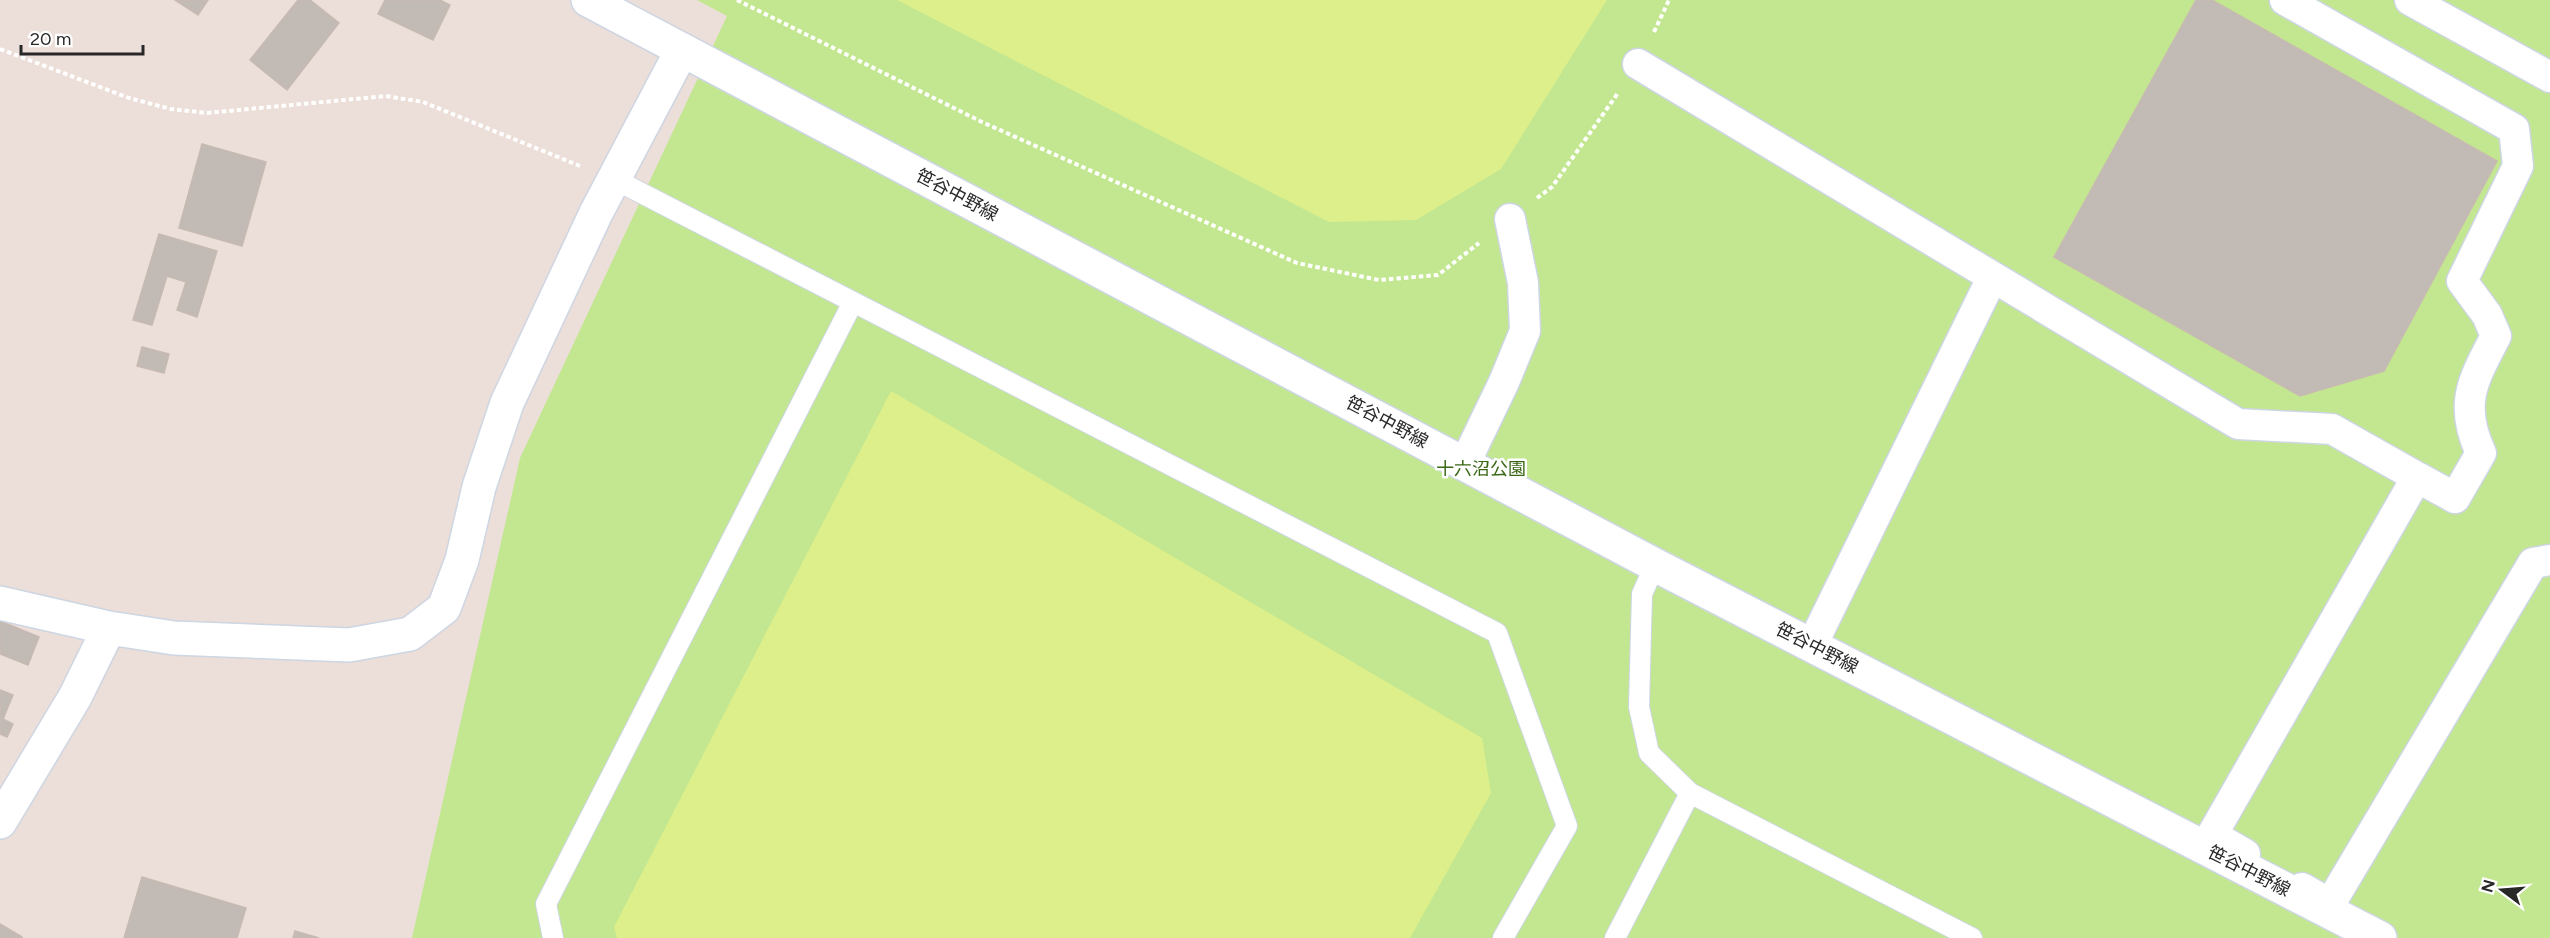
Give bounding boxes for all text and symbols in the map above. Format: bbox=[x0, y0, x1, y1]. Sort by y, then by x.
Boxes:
scale bar bbox=[21, 18, 142, 56]
text: 20 m bbox=[30, 28, 71, 50]
street label: 笹谷中野線 bbox=[912, 164, 1002, 226]
street label: 笹谷中野線 bbox=[1342, 391, 1432, 453]
park label: 十六沼公園 bbox=[1436, 458, 1526, 480]
street label: 笹谷中野線 bbox=[1772, 618, 1862, 678]
street label: 笹谷中野線 bbox=[2204, 841, 2294, 901]
north arrow bbox=[2472, 860, 2532, 920]
text: N bbox=[2477, 877, 2499, 895]

